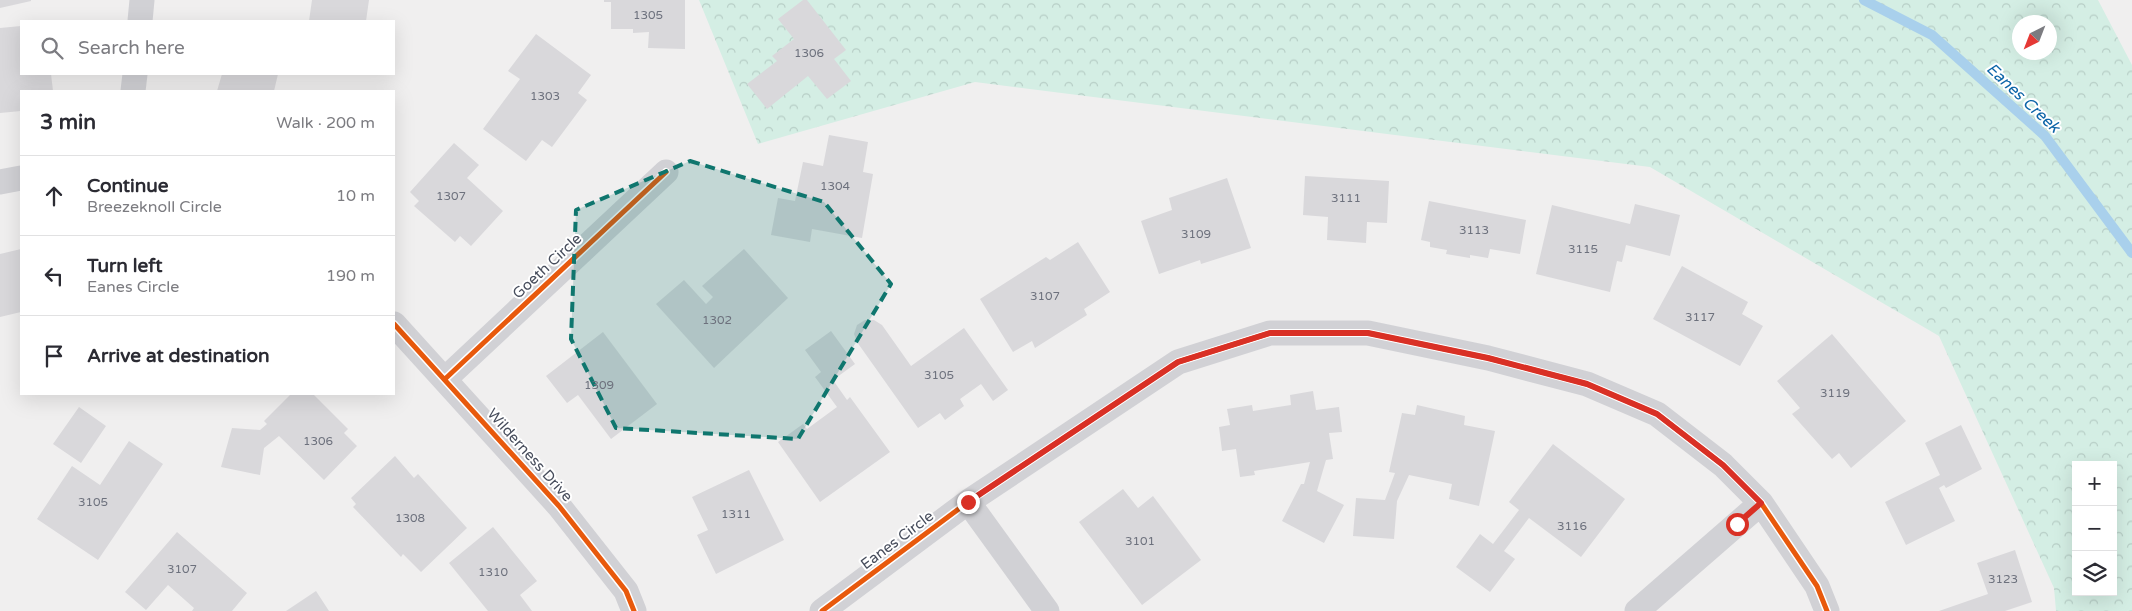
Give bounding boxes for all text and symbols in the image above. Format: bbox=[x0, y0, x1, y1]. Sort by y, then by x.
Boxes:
house number: 1305 bbox=[633, 8, 663, 22]
north arrow bbox=[2012, 15, 2057, 60]
search box bbox=[20, 20, 395, 75]
icon: search bbox=[38, 34, 66, 62]
text: Search here bbox=[78, 37, 185, 59]
house number: 1306 bbox=[794, 46, 824, 60]
water label: Eanes Creek bbox=[1982, 59, 2065, 138]
house number: 1303 bbox=[530, 89, 560, 103]
text: 3 min bbox=[40, 110, 96, 135]
text: Walk · 200 m bbox=[276, 113, 375, 133]
text: Continue bbox=[87, 175, 169, 197]
house number: 1304 bbox=[820, 179, 851, 193]
icon: ahead bbox=[40, 182, 68, 210]
text: 10 m bbox=[336, 186, 375, 206]
house number: 1307 bbox=[436, 189, 466, 203]
house number: 3111 bbox=[1331, 191, 1361, 205]
text: Breezeknoll Circle bbox=[87, 197, 222, 217]
house number: 3113 bbox=[1459, 223, 1489, 237]
house number: 3109 bbox=[1181, 227, 1211, 241]
street label: Goeth Circle bbox=[509, 230, 585, 302]
house number: 3115 bbox=[1568, 242, 1598, 256]
text: Turn left bbox=[87, 255, 163, 277]
icon: left bbox=[40, 262, 68, 290]
text: 190 m bbox=[326, 266, 375, 286]
text: Eanes Circle bbox=[87, 277, 179, 297]
house number: 3107 bbox=[1030, 289, 1060, 303]
house number: 3117 bbox=[1685, 310, 1715, 324]
house number: 1302 bbox=[702, 313, 732, 327]
icon: arrive bbox=[40, 342, 68, 370]
text: Arrive at destination bbox=[87, 345, 270, 367]
house number: 3105 bbox=[924, 368, 954, 382]
house number: 1309 bbox=[584, 378, 614, 392]
house number: 3119 bbox=[1820, 386, 1850, 400]
street label: Wilderness Drive bbox=[483, 405, 577, 505]
house number: 1306 bbox=[303, 434, 333, 448]
map controls bbox=[2072, 461, 2117, 596]
button: + bbox=[2072, 461, 2117, 506]
route end bbox=[957, 491, 980, 514]
house number: 3105 bbox=[78, 495, 108, 509]
button: − bbox=[2072, 506, 2117, 551]
house number: 1311 bbox=[721, 507, 751, 521]
street label: Eanes Circle bbox=[857, 507, 937, 573]
house number: 1308 bbox=[395, 511, 425, 525]
route start bbox=[1726, 513, 1749, 536]
house number: 3116 bbox=[1557, 519, 1587, 533]
house number: 3101 bbox=[1125, 534, 1155, 548]
button: layers bbox=[2072, 551, 2117, 596]
house number: 3107 bbox=[167, 562, 197, 576]
house number: 1310 bbox=[478, 565, 509, 579]
house number: 3123 bbox=[1988, 572, 2018, 586]

